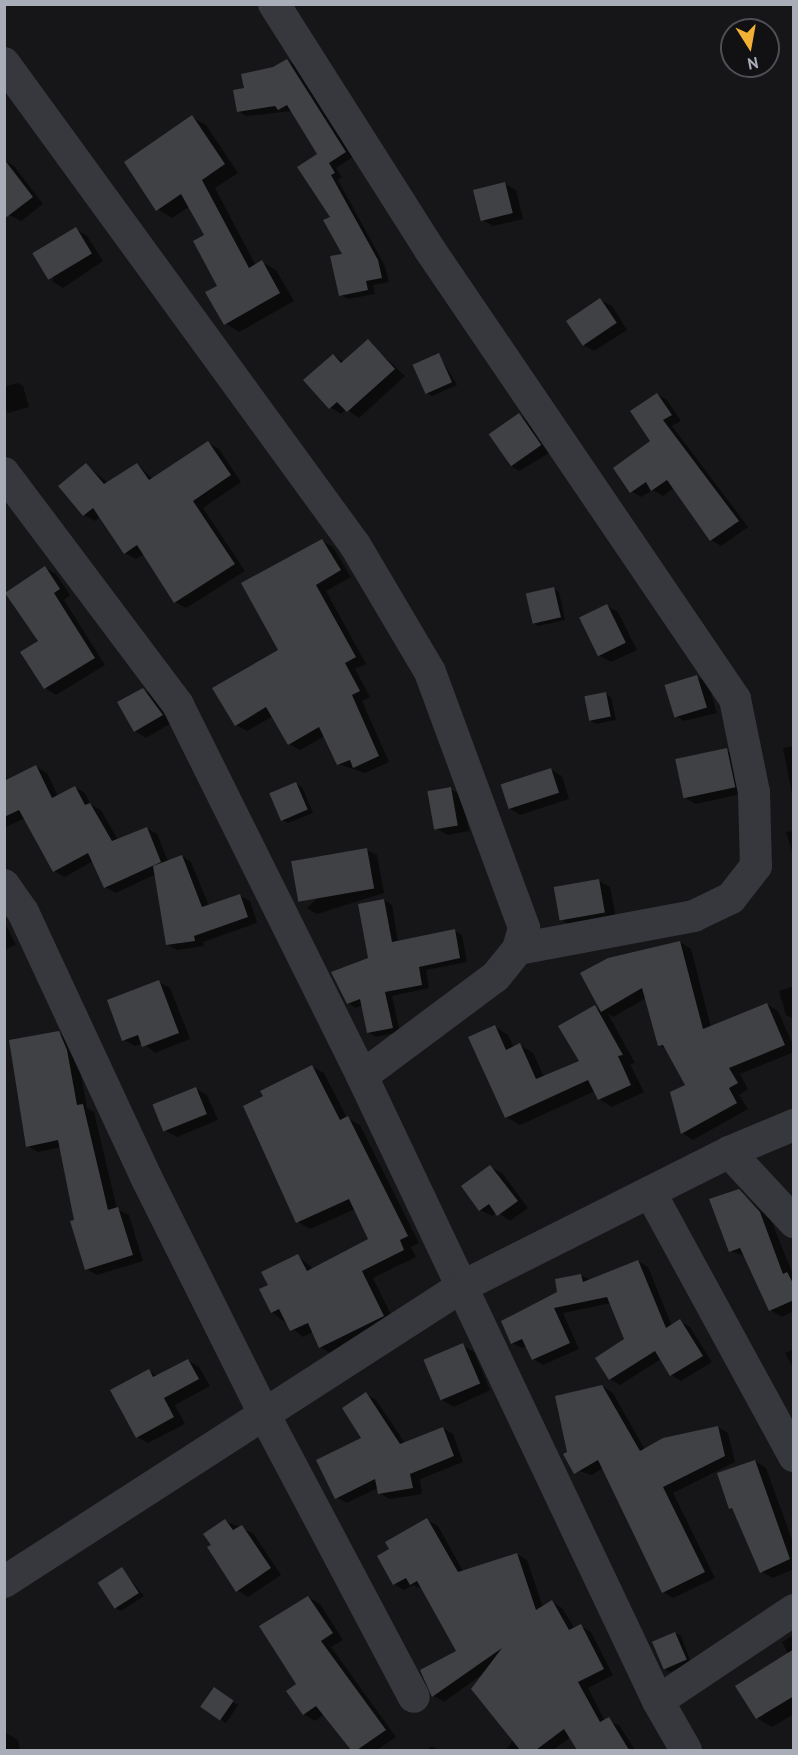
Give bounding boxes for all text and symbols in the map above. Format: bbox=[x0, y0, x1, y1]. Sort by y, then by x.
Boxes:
north arrow bbox=[720, 18, 780, 78]
text: N bbox=[746, 53, 760, 75]

